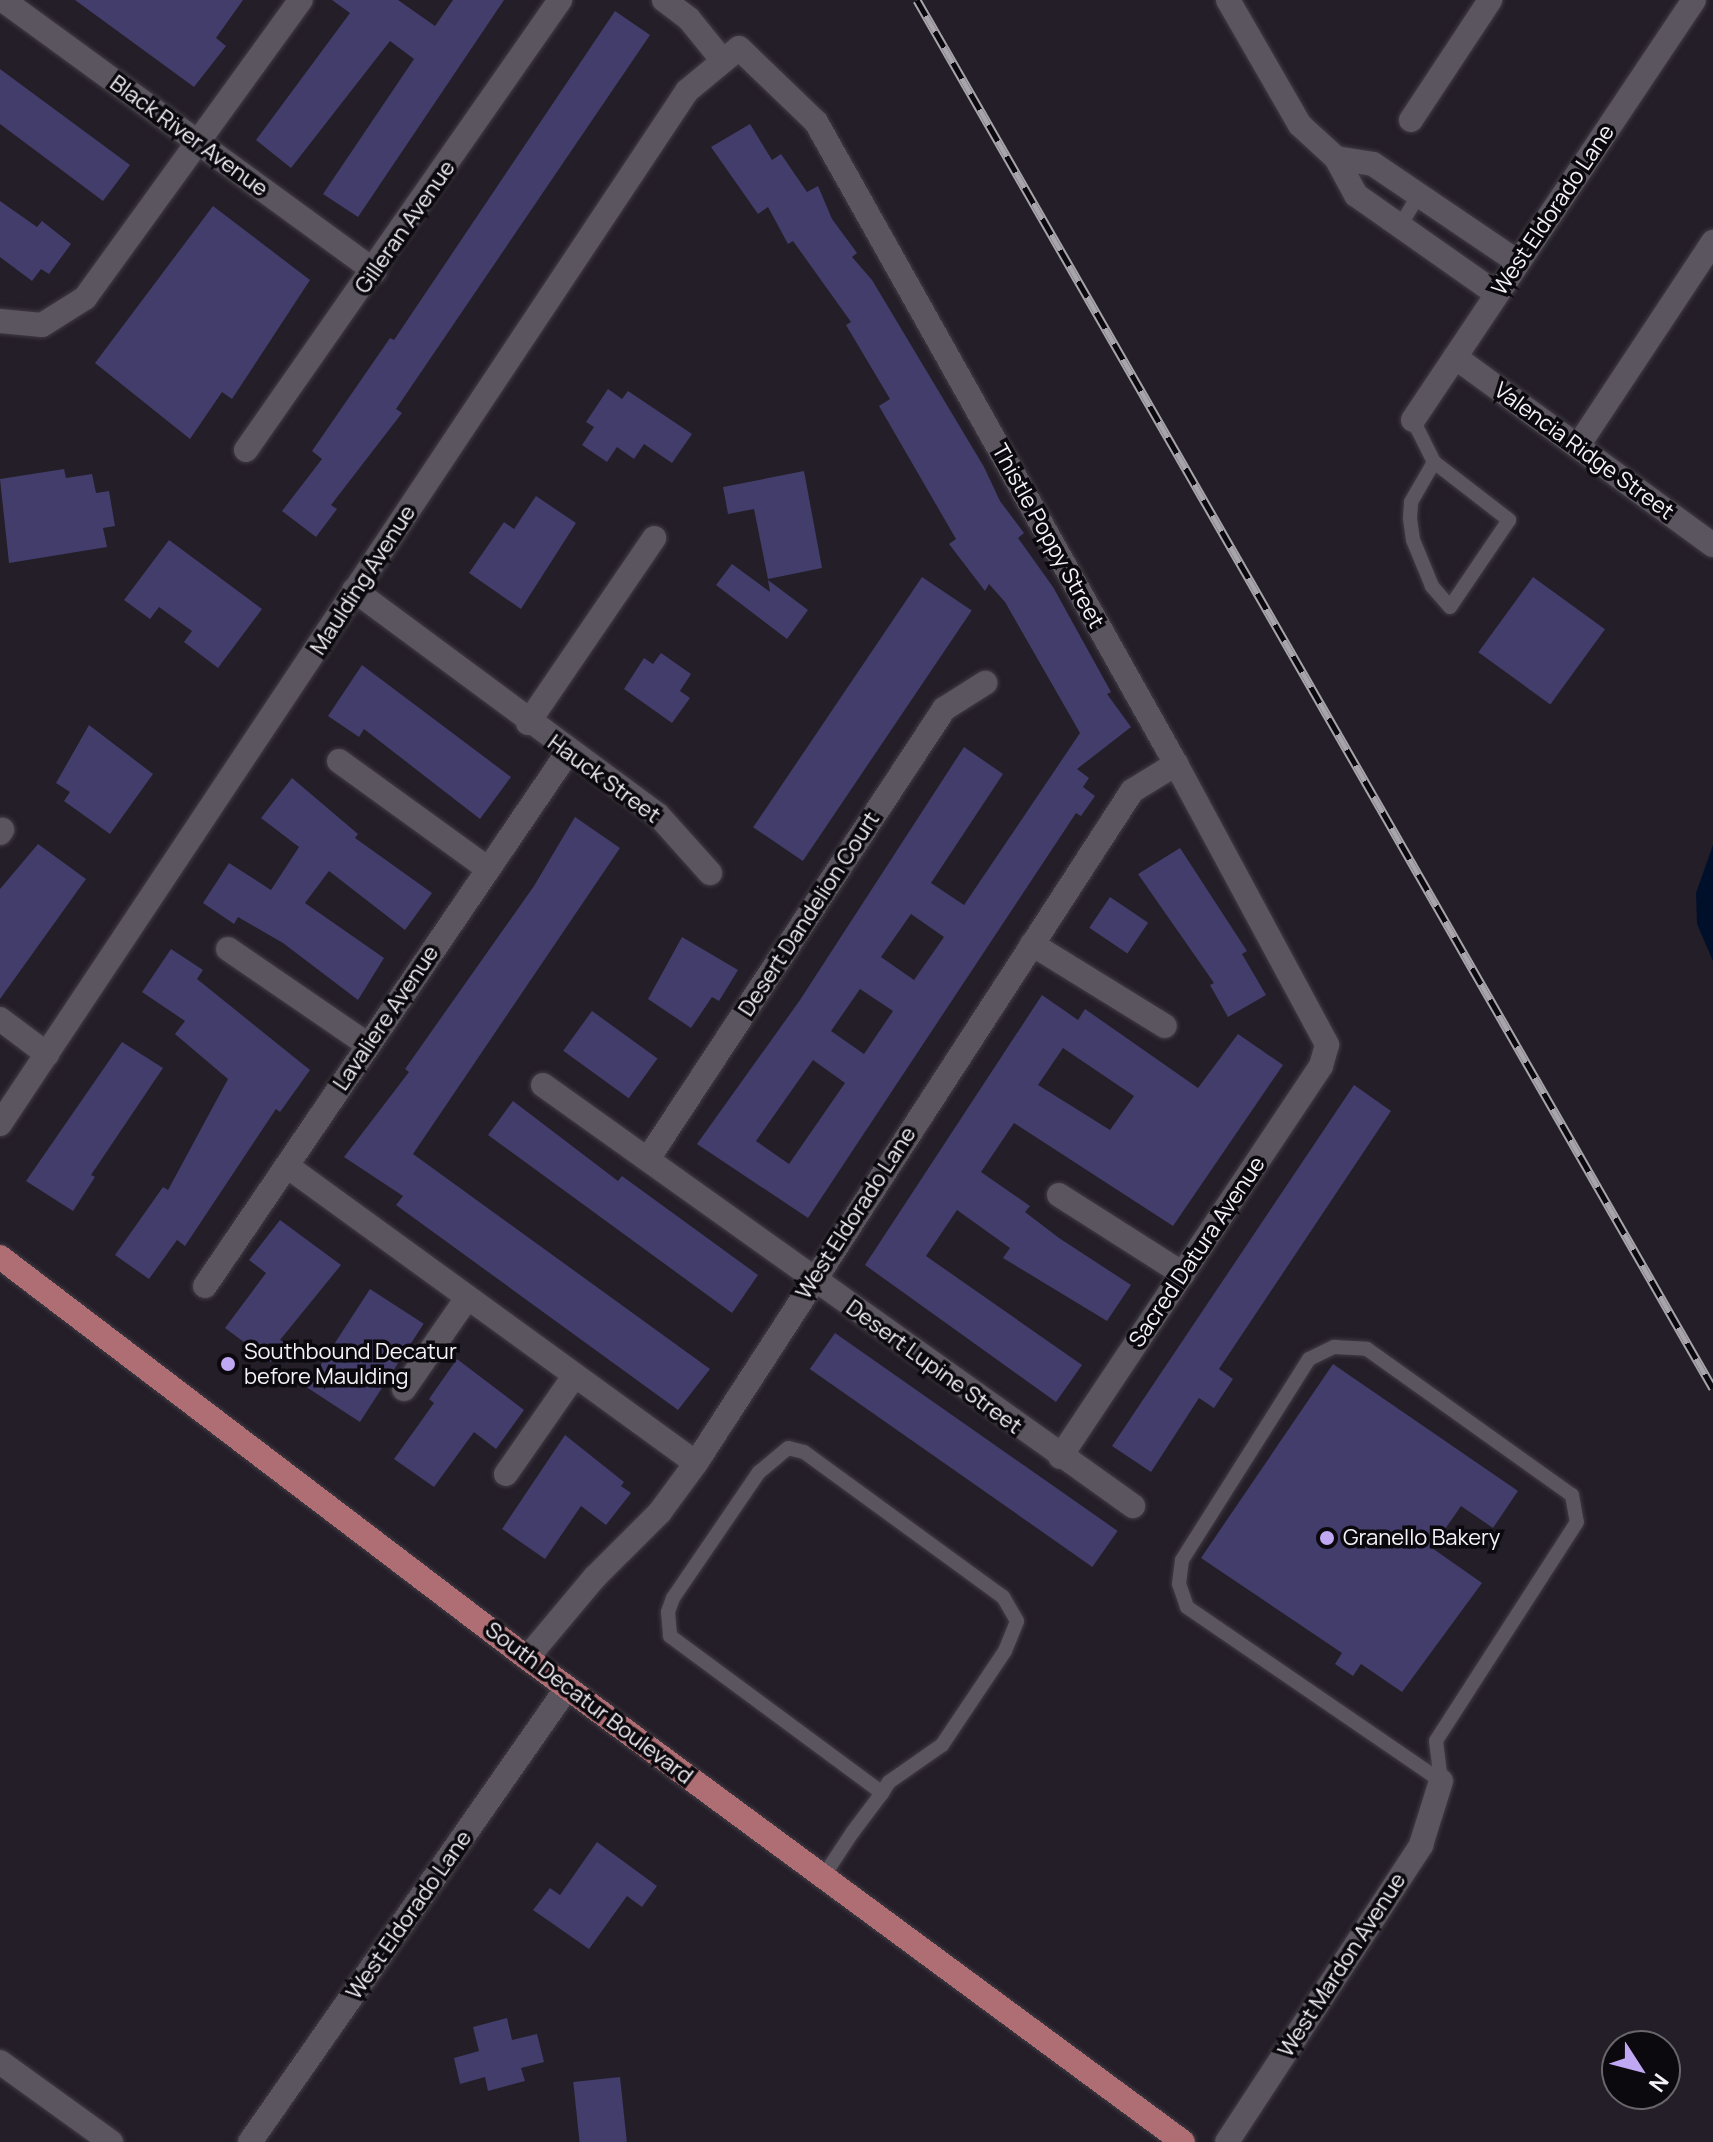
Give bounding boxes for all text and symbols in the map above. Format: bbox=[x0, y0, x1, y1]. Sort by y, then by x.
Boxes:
street label: Black River Avenue bbox=[105, 70, 273, 202]
street label: West Eldorado Lane bbox=[1486, 120, 1620, 300]
street label: Gilleran Avenue bbox=[349, 155, 461, 299]
street label: Valencia Ridge Street bbox=[1489, 377, 1679, 525]
street label: Thistle Poppy Street bbox=[986, 439, 1110, 633]
street label: Maulding Avenue bbox=[305, 500, 421, 660]
street label: Hauck Street bbox=[543, 729, 665, 829]
street label: Desert Dandelion Court bbox=[733, 807, 885, 1021]
street label: Lavaliere Avenue bbox=[328, 940, 444, 1096]
street label: West Eldorado Lane bbox=[790, 1122, 922, 1304]
street label: Sacred Datura Avenue bbox=[1123, 1152, 1271, 1352]
street label: Desert Lupine Street bbox=[841, 1294, 1027, 1440]
place label: Southbound Decatur before Maulding bbox=[244, 1338, 457, 1390]
marker: Southbound Decatur before Maulding bbox=[219, 1355, 237, 1373]
place label: Granello Bakery bbox=[1343, 1525, 1500, 1551]
marker: Granello Bakery bbox=[1318, 1529, 1336, 1547]
street label: South Decatur Boulevard bbox=[480, 1616, 698, 1790]
street label: West Eldorado Lane bbox=[341, 1825, 477, 2005]
street label: West Mardon Avenue bbox=[1273, 1868, 1411, 2062]
north arrow bbox=[1601, 2030, 1681, 2110]
text: N bbox=[1642, 2068, 1676, 2098]

